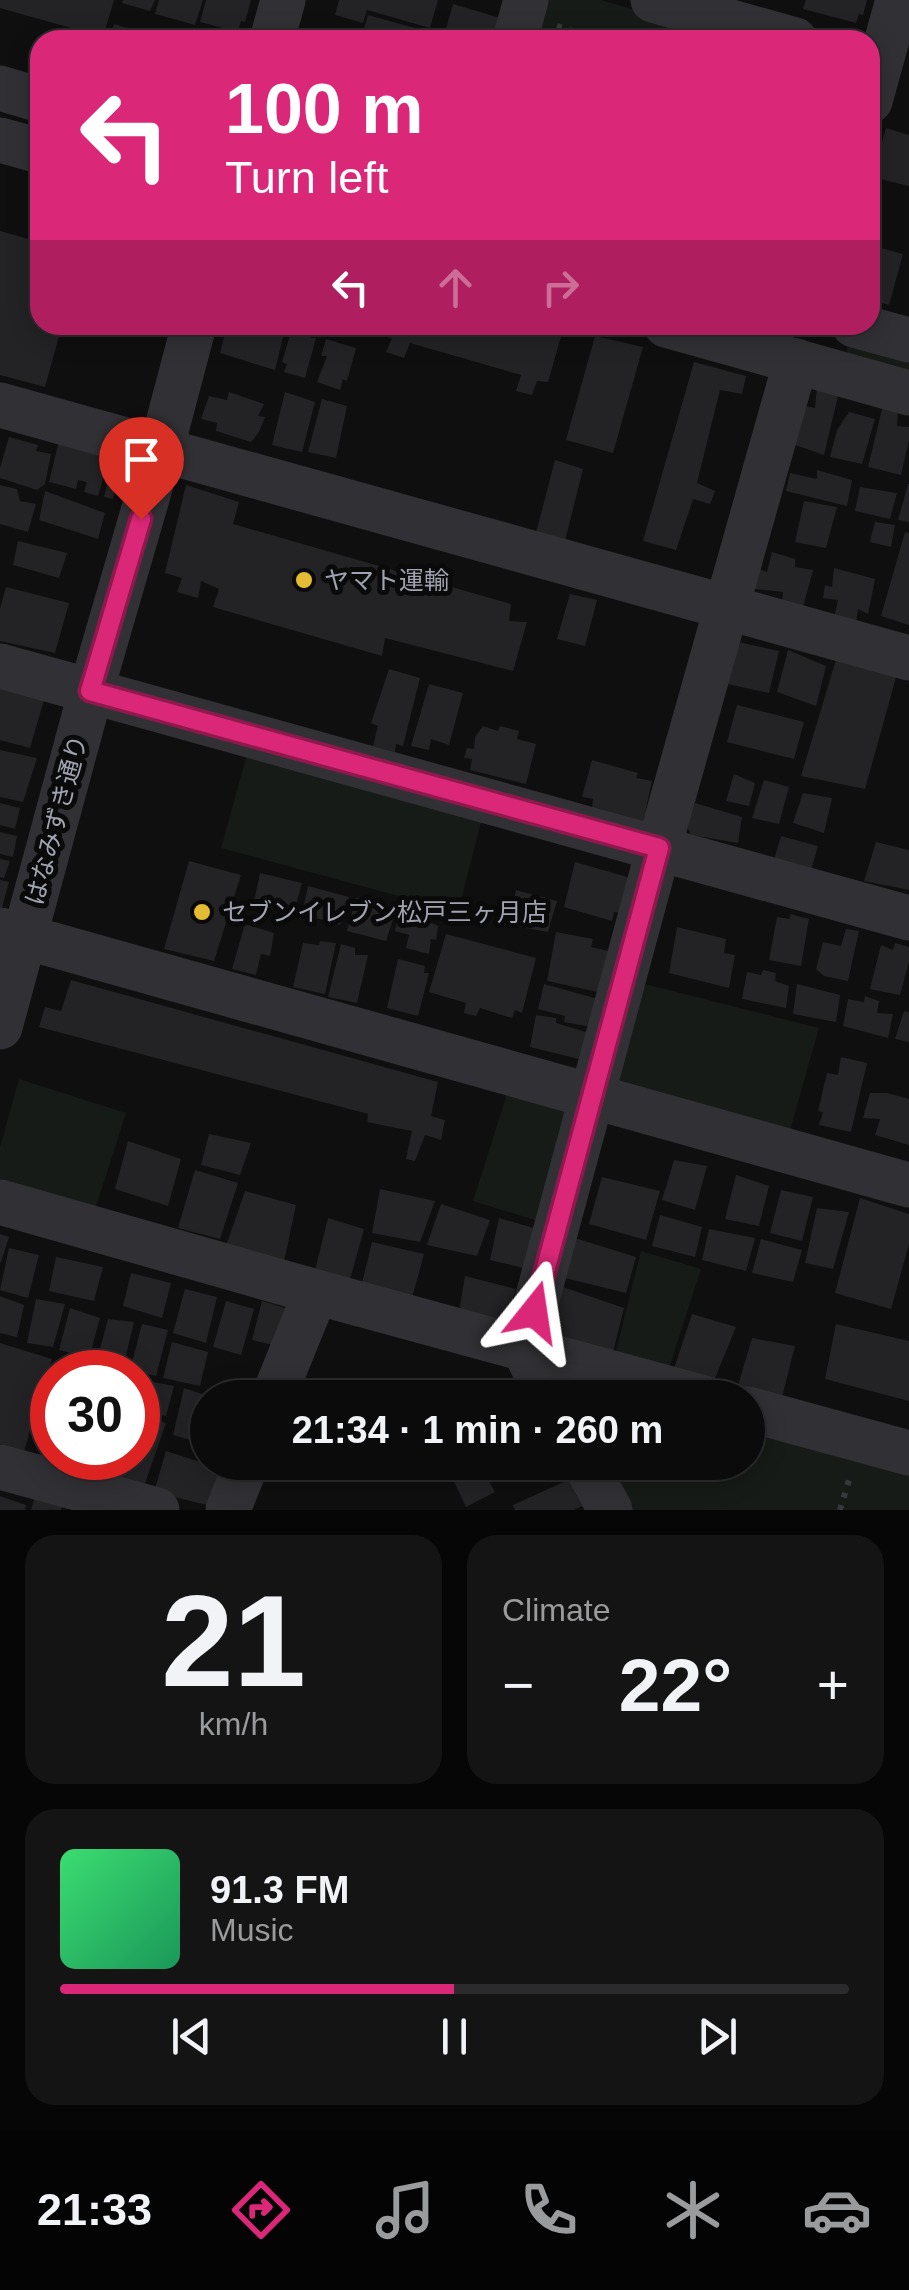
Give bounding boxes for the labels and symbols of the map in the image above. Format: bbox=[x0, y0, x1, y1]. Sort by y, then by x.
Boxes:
pin bbox=[99, 417, 184, 520]
place label: ヤマト運輸 bbox=[324, 566, 449, 594]
marker: ヤマト運輸 bbox=[293, 569, 315, 591]
street label: はなみずき通り bbox=[20, 732, 92, 908]
place label: セブンイレブン松戸三ヶ月店 bbox=[222, 898, 547, 926]
marker: セブンイレブン松戸三ヶ月店 bbox=[191, 901, 213, 923]
position arrow bbox=[482, 1260, 586, 1364]
speed limit sign: 30 bbox=[30, 1350, 160, 1480]

